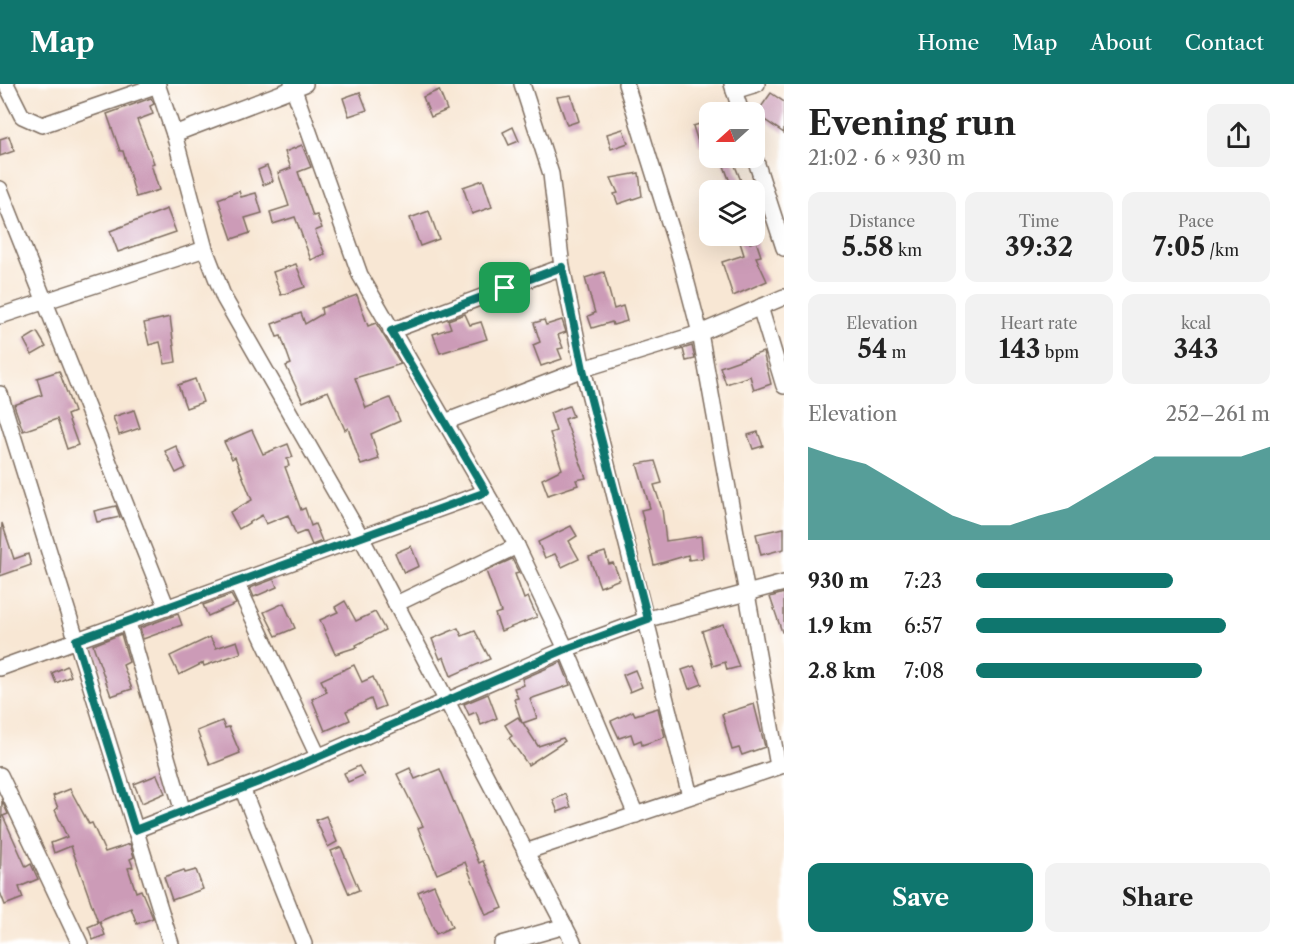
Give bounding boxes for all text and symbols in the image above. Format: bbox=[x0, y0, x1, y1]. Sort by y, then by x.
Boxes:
text: Map bbox=[30, 25, 94, 59]
text: Home bbox=[918, 30, 979, 55]
text: Map bbox=[1012, 30, 1057, 55]
text: About bbox=[1090, 30, 1152, 55]
text: Contact bbox=[1185, 30, 1264, 55]
north arrow bbox=[699, 102, 765, 168]
map controls bbox=[699, 102, 765, 246]
text: Evening run bbox=[808, 103, 1016, 144]
button: share bbox=[1207, 104, 1270, 167]
text: 21:02 · 6 × 930 m bbox=[808, 146, 965, 170]
button: layers bbox=[699, 180, 765, 246]
text: Distance bbox=[849, 211, 915, 231]
text: Time bbox=[1019, 211, 1059, 231]
text: Pace bbox=[1178, 211, 1214, 231]
text: 5.58 bbox=[842, 231, 894, 263]
text: 39:32 bbox=[1005, 231, 1073, 263]
text: 7:05 bbox=[1153, 231, 1205, 263]
text: km bbox=[894, 240, 922, 260]
text: /km bbox=[1205, 240, 1239, 260]
pin bbox=[479, 262, 530, 313]
icon: arrive bbox=[488, 271, 521, 304]
text: Elevation bbox=[846, 313, 918, 333]
text: Heart rate bbox=[1000, 313, 1078, 333]
text: kcal bbox=[1181, 313, 1211, 333]
text: 54 bbox=[858, 333, 887, 365]
text: 143 bbox=[999, 333, 1041, 365]
text: 343 bbox=[1174, 333, 1218, 365]
text: m bbox=[887, 342, 906, 362]
text: bpm bbox=[1041, 342, 1079, 362]
text: Elevation bbox=[808, 402, 897, 426]
text: 252–261 m bbox=[1166, 402, 1270, 426]
text: 930 m bbox=[808, 569, 869, 593]
text: 7:23 bbox=[904, 569, 942, 593]
text: 1.9 km bbox=[808, 614, 872, 638]
text: 6:57 bbox=[904, 614, 942, 638]
text: 2.8 km bbox=[808, 659, 876, 683]
text: 7:08 bbox=[904, 659, 944, 683]
button: Save bbox=[808, 863, 1033, 932]
button: Share bbox=[1045, 863, 1270, 932]

